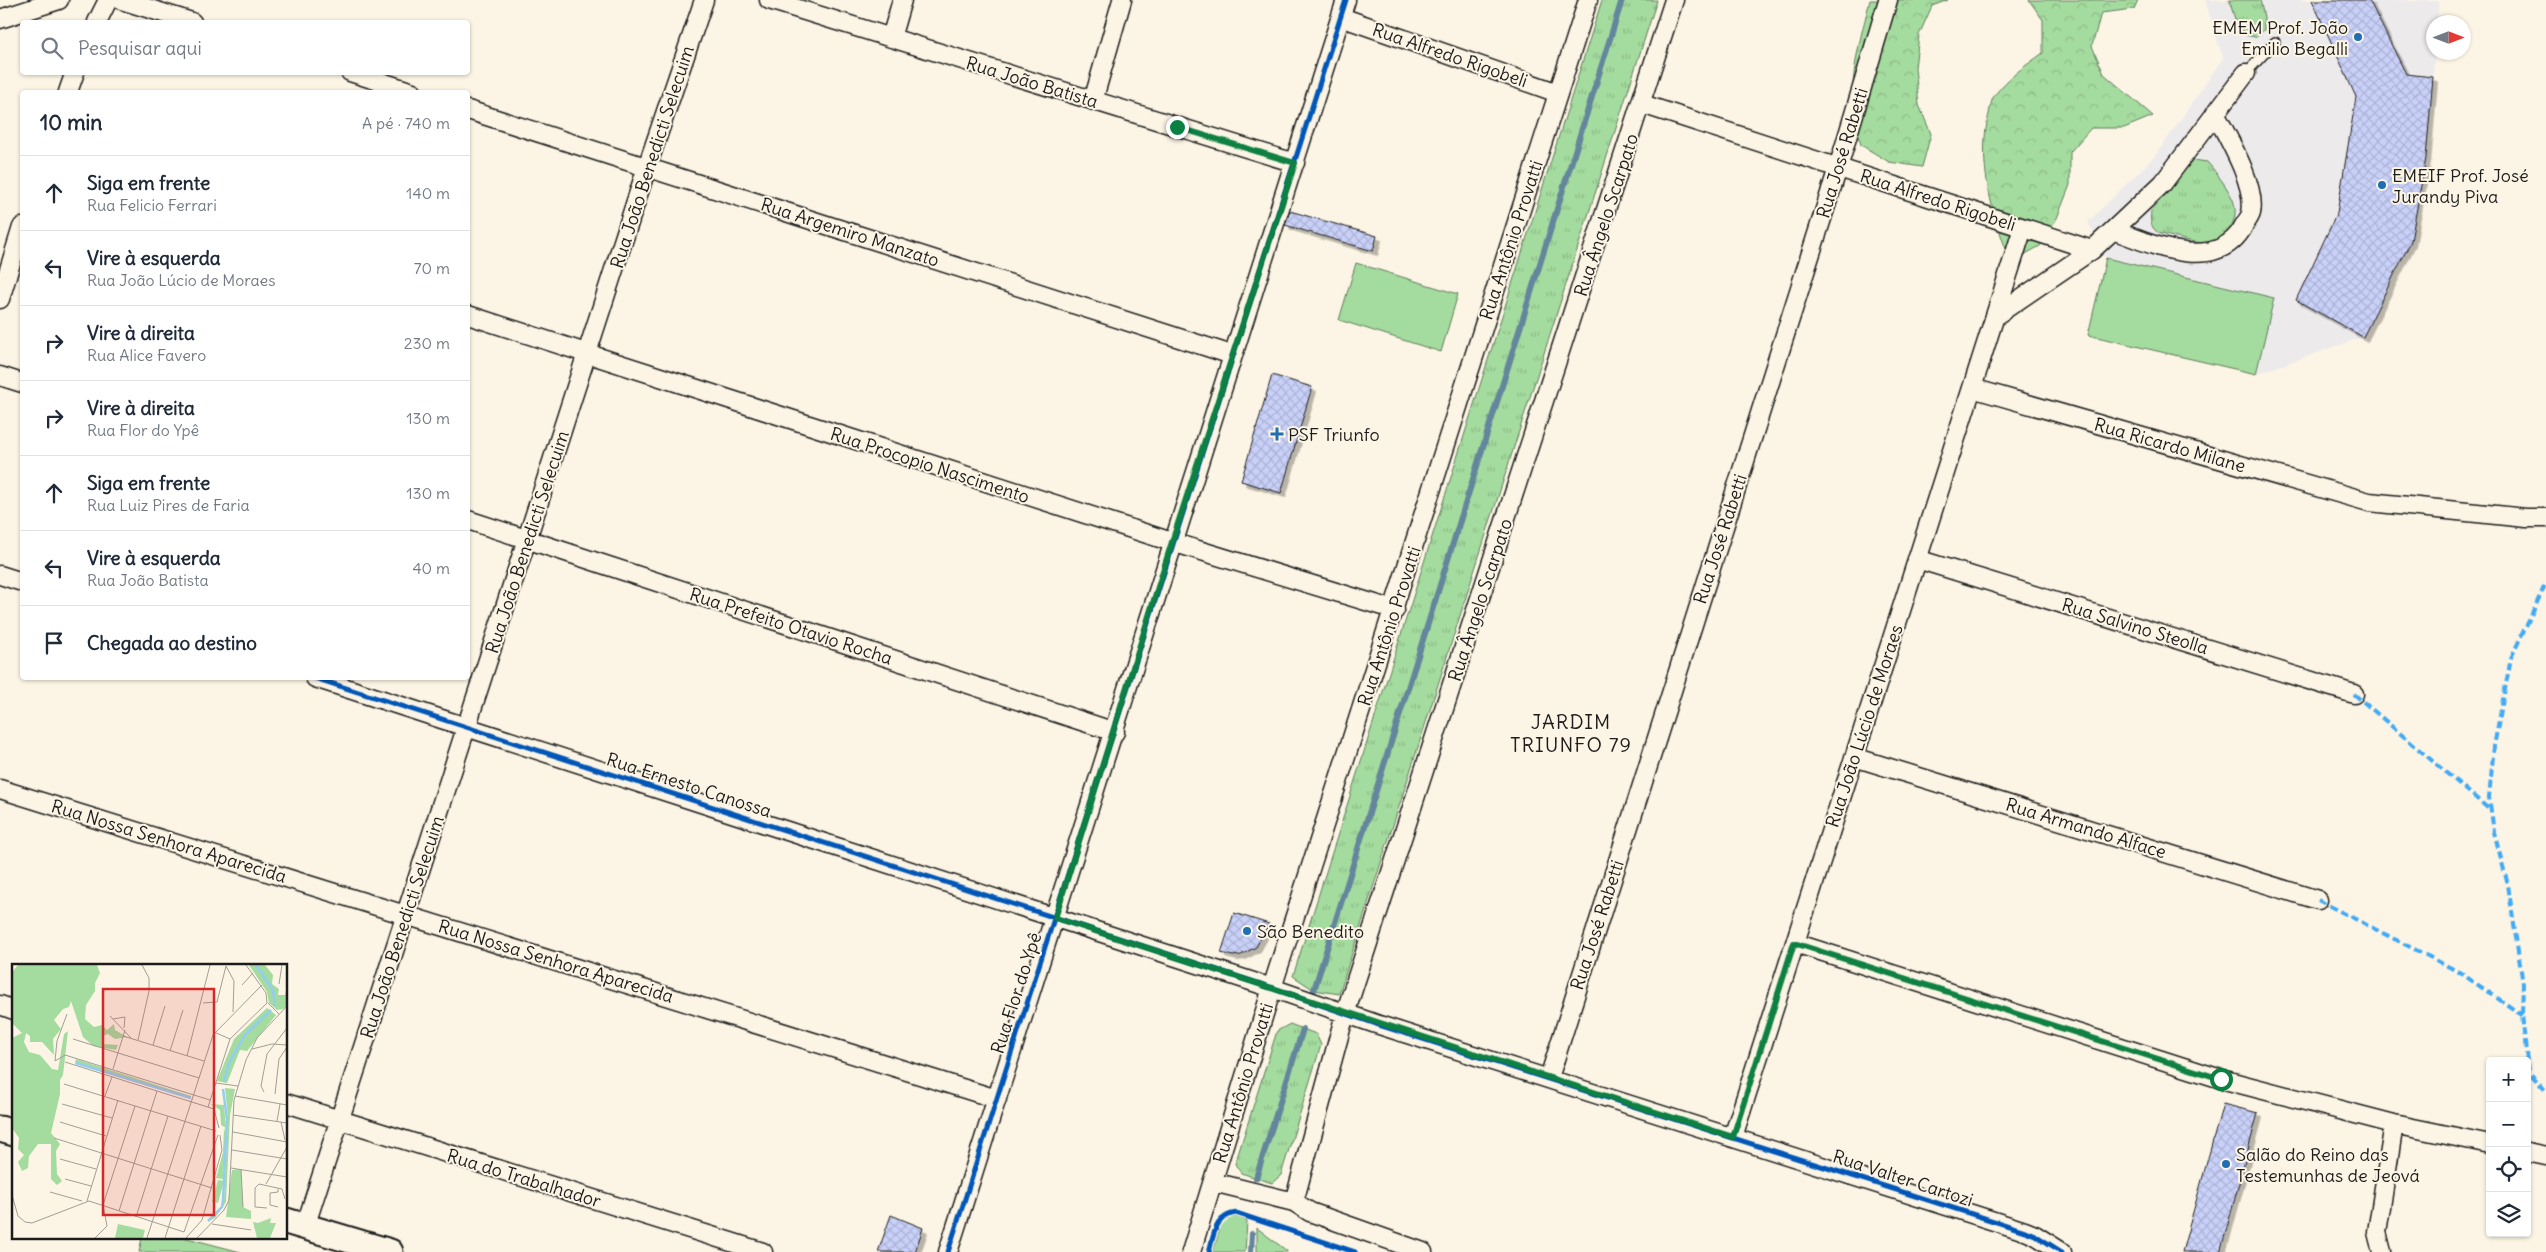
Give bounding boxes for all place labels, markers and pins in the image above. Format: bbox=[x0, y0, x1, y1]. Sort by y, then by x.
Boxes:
place label: EMEM Prof. João Emilio Begalli bbox=[2212, 16, 2348, 60]
marker: EMEM Prof. João Emilio Begalli bbox=[2352, 31, 2364, 43]
place label: EMEIF Prof. José Jurandy Piva bbox=[2392, 164, 2529, 208]
marker: EMEIF Prof. José Jurandy Piva bbox=[2376, 179, 2388, 191]
place label: PSF Triunfo bbox=[1288, 423, 1380, 446]
marker: PSF Triunfo bbox=[1270, 427, 1284, 441]
place label: São Benedito bbox=[1257, 920, 1364, 943]
marker: São Benedito bbox=[1241, 925, 1253, 937]
place label: Salão do Reino das Testemunhas de Jeová bbox=[2236, 1143, 2420, 1187]
marker: Salão do Reino das Testemunhas de Jeová bbox=[2220, 1158, 2232, 1170]

